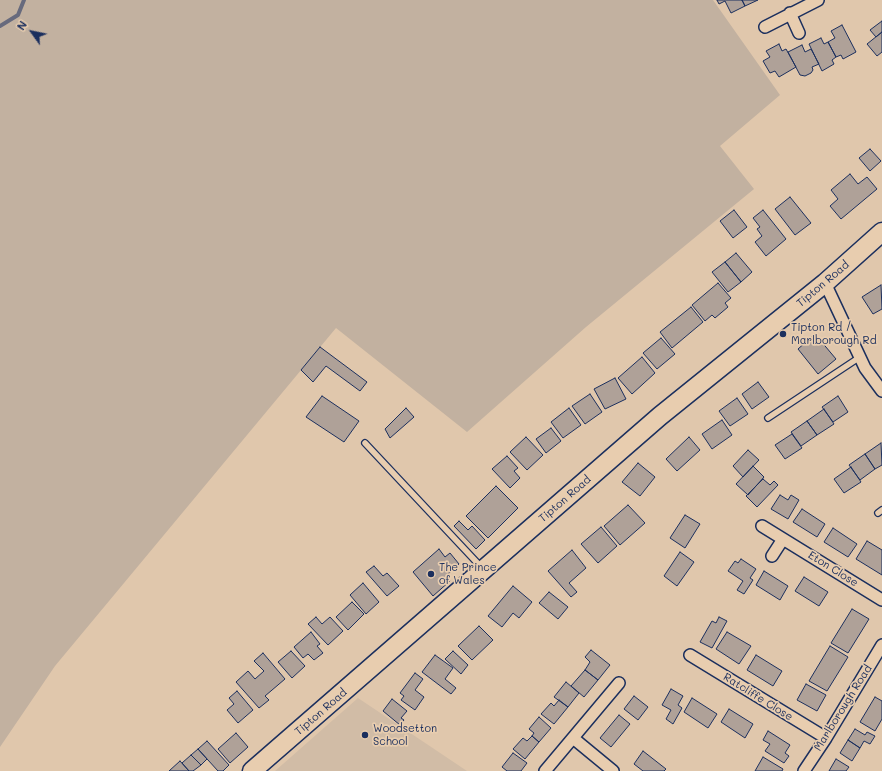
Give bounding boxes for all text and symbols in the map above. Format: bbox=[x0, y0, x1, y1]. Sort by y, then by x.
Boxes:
north arrow bbox=[12, 12, 52, 52]
text: N bbox=[13, 18, 30, 33]
street label: Tipton Road bbox=[794, 258, 852, 310]
place label: Tipton Rd / Marlborough Rd bbox=[791, 321, 877, 347]
marker: Tipton Rd / Marlborough Rd bbox=[778, 329, 788, 339]
street label: Tipton Road bbox=[536, 473, 594, 525]
street label: Eton Close bbox=[806, 548, 860, 590]
place label: The Prince of Wales bbox=[439, 561, 497, 587]
marker: The Prince of Wales bbox=[426, 569, 436, 579]
street label: Marlborough Road bbox=[811, 663, 875, 753]
street label: Ratcliffe Close bbox=[721, 670, 795, 724]
street label: Tipton Road bbox=[292, 686, 350, 738]
place label: Woodsetton School bbox=[373, 722, 437, 748]
marker: Woodsetton School bbox=[360, 730, 370, 740]

